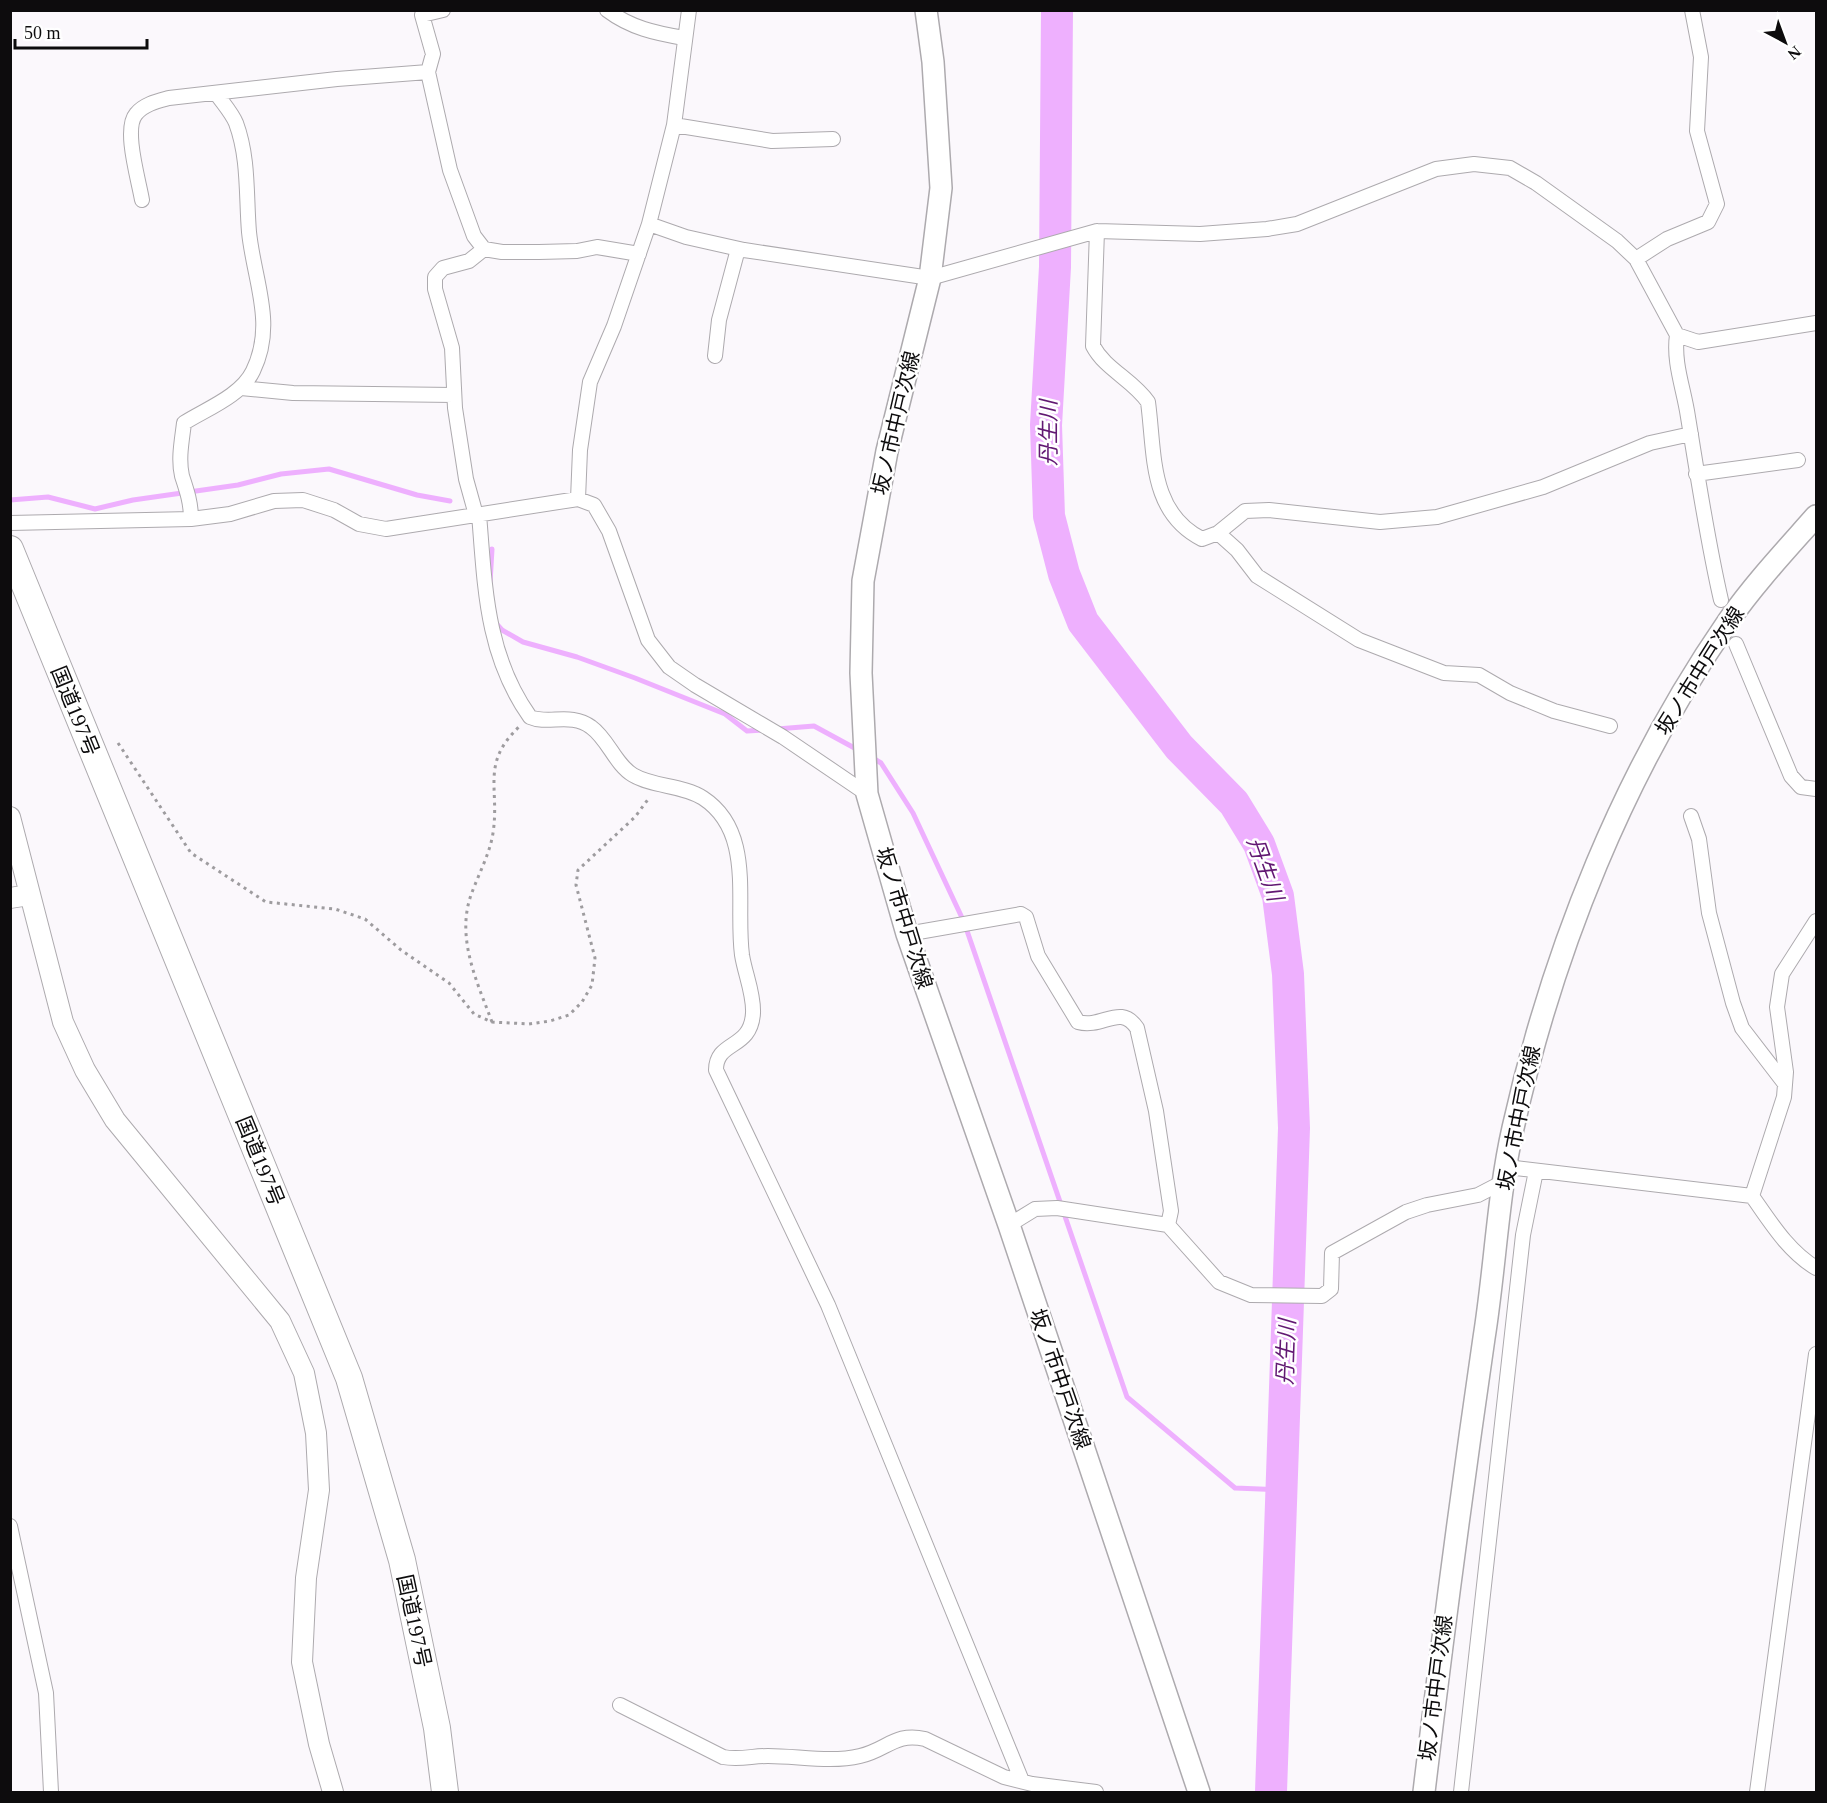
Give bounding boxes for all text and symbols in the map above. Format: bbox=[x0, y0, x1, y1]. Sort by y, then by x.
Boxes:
scale bar bbox=[15, 12, 147, 50]
north arrow bbox=[1755, 12, 1815, 72]
text: 50 m bbox=[24, 23, 61, 43]
text: N bbox=[1784, 43, 1804, 63]
street label: 坂ノ市中戸次線 bbox=[868, 349, 924, 497]
water label: 丹生川 bbox=[1036, 398, 1061, 466]
street label: 坂ノ市中戸次線 bbox=[1651, 602, 1749, 740]
street label: 国道197号 bbox=[46, 663, 104, 759]
water label: 丹生川 bbox=[1242, 834, 1289, 906]
street label: 坂ノ市中戸次線 bbox=[871, 844, 937, 992]
street label: 坂ノ市中戸次線 bbox=[1493, 1044, 1545, 1192]
street label: 国道197号 bbox=[231, 1113, 289, 1209]
street label: 坂ノ市中戸次線 bbox=[1025, 1306, 1095, 1452]
water label: 丹生川 bbox=[1272, 1317, 1300, 1385]
street label: 国道197号 bbox=[392, 1572, 436, 1670]
street label: 坂ノ市中戸次線 bbox=[1415, 1614, 1457, 1762]

